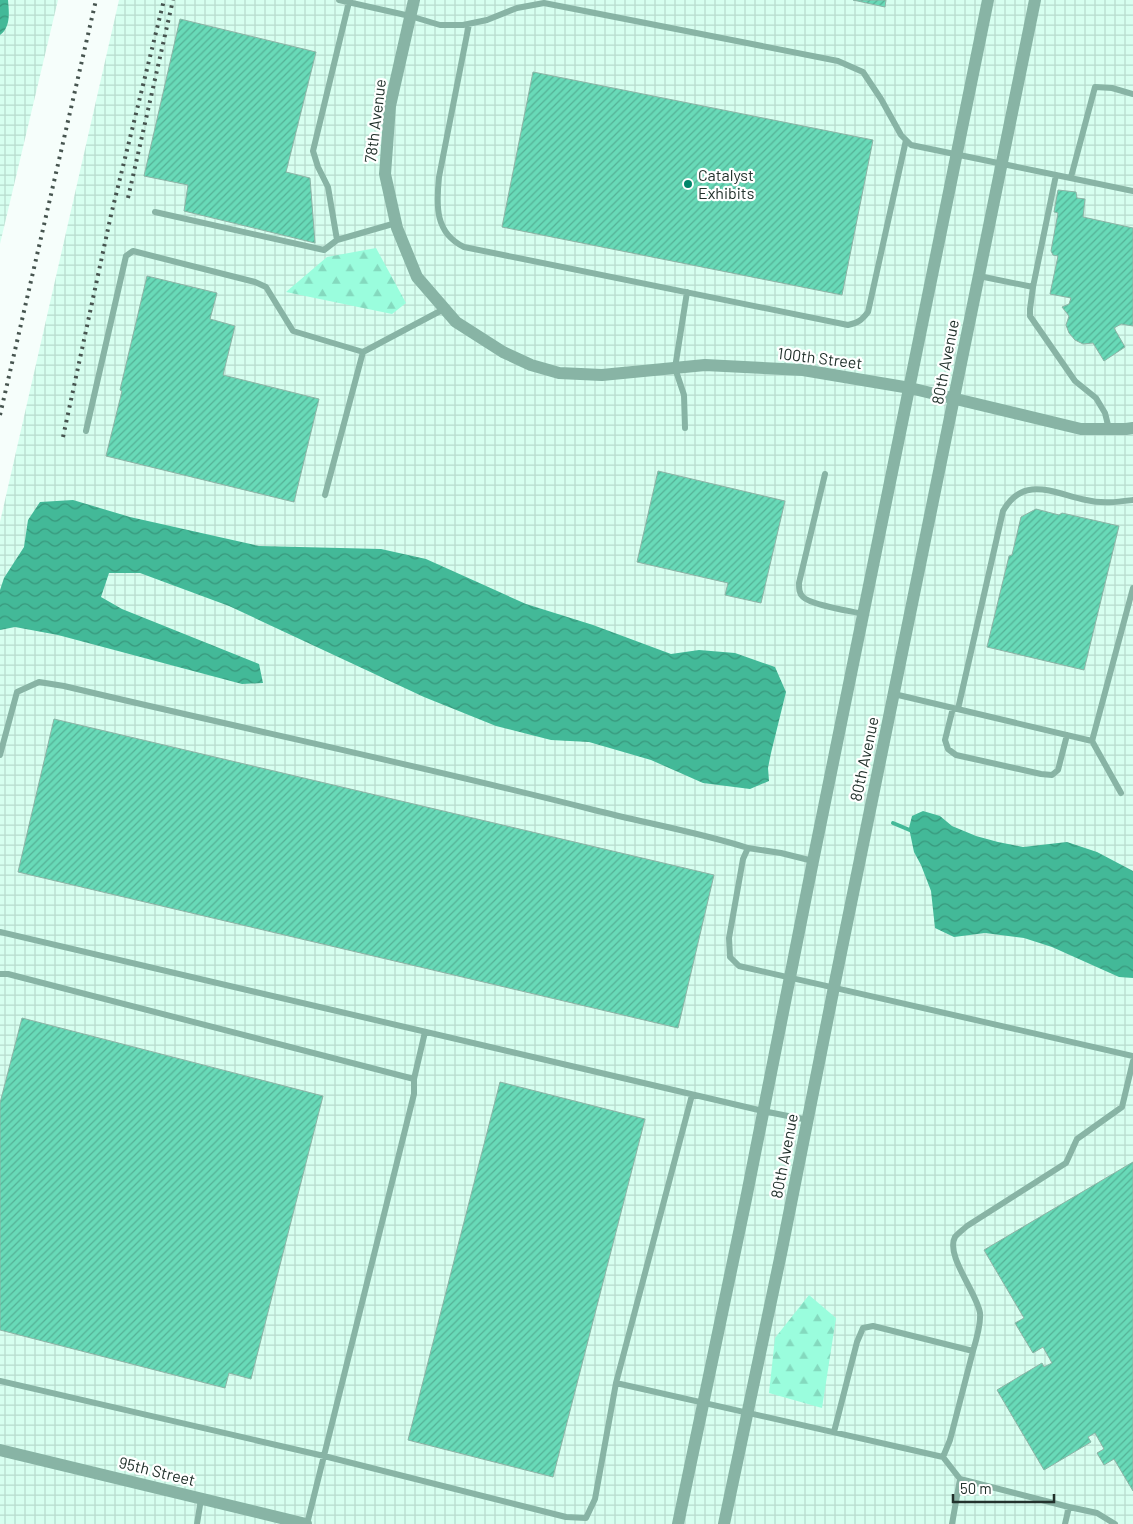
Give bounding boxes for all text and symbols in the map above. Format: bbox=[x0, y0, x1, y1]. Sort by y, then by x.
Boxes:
street label: 78th Avenue bbox=[360, 78, 389, 164]
place label: Catalyst Exhibits bbox=[698, 165, 754, 202]
marker: Catalyst Exhibits bbox=[682, 178, 694, 190]
street label: 80th Avenue bbox=[927, 318, 962, 406]
street label: 100th Street bbox=[777, 343, 863, 372]
street label: 80th Avenue bbox=[845, 715, 882, 803]
street label: 80th Avenue bbox=[766, 1112, 801, 1200]
street label: 95th Street bbox=[117, 1452, 197, 1489]
scale bar bbox=[953, 1472, 1054, 1504]
text: 50 m bbox=[960, 1479, 992, 1497]

